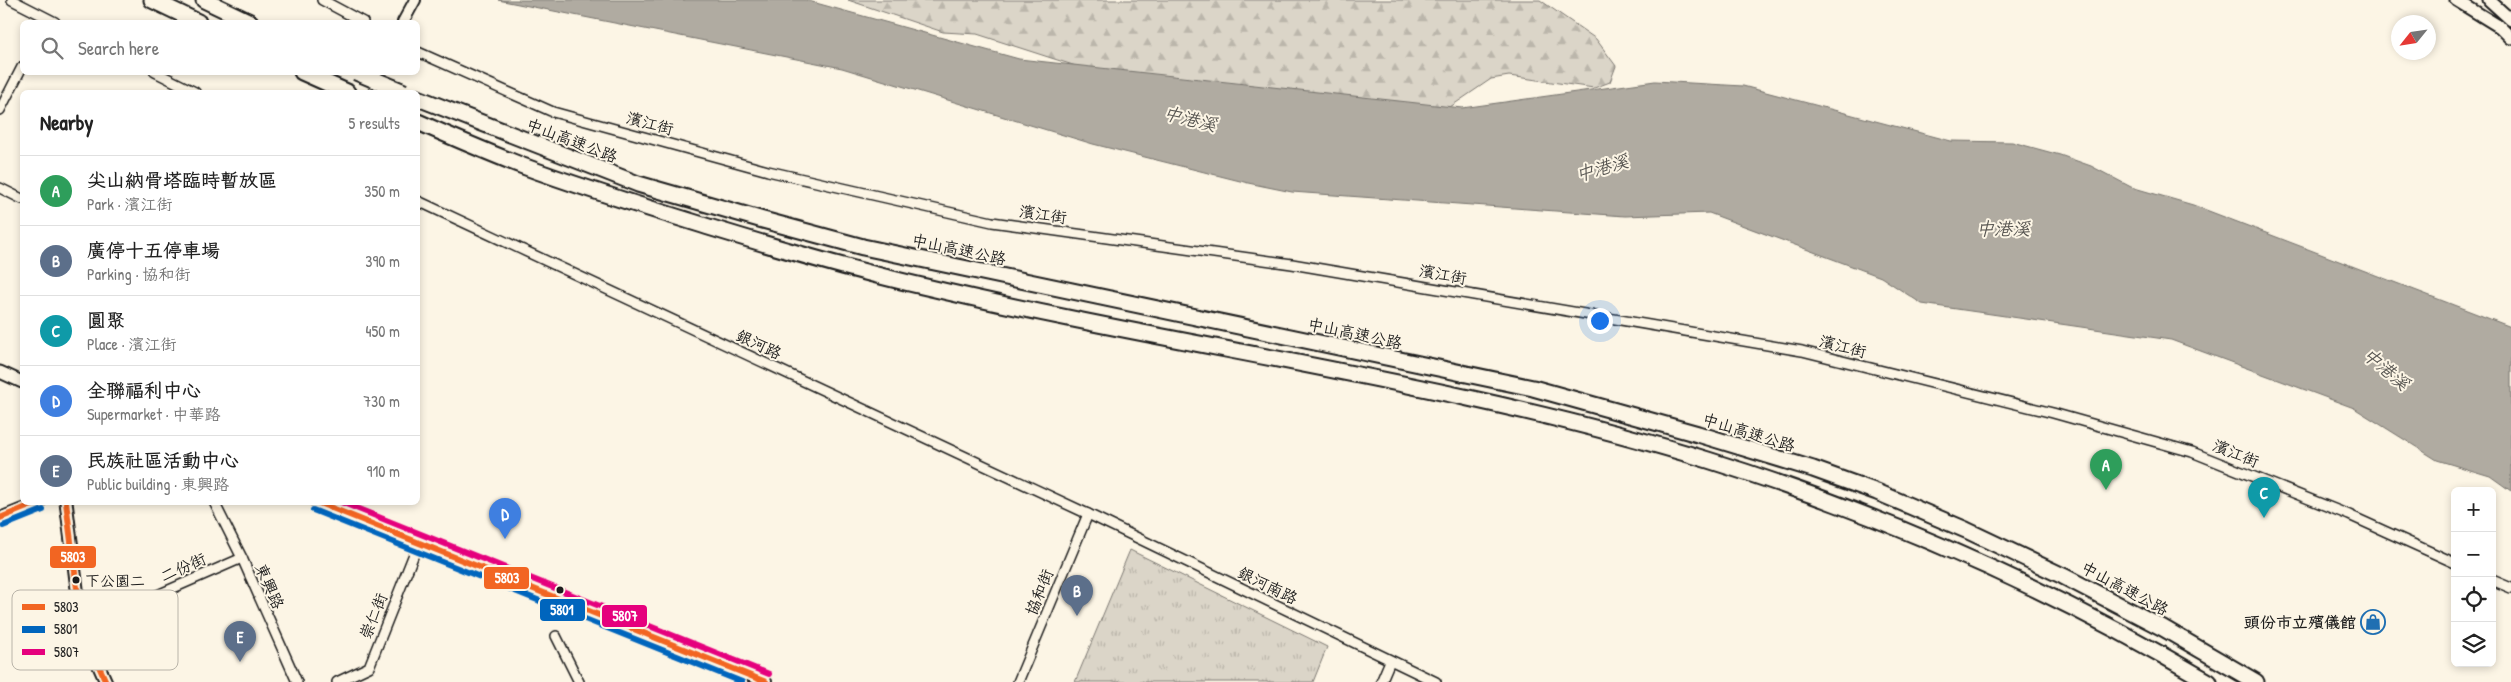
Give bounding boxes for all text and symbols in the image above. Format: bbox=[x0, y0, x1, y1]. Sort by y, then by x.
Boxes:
north arrow bbox=[2391, 15, 2436, 60]
search box bbox=[20, 20, 420, 75]
icon: search bbox=[38, 34, 66, 62]
text: Search here bbox=[78, 35, 159, 61]
water label: 中港溪 bbox=[1161, 100, 1220, 137]
street label: 濱江街 bbox=[624, 106, 676, 140]
text: Nearby bbox=[40, 108, 93, 137]
text: 5 results bbox=[349, 112, 400, 134]
street label: 中山高速公路 bbox=[523, 113, 621, 167]
water label: 中港溪 bbox=[1572, 148, 1632, 187]
text: 尖山納骨塔臨時暫放區 bbox=[87, 167, 277, 193]
text: A bbox=[52, 180, 60, 202]
text: 350 m bbox=[364, 180, 400, 202]
text: Park · 濱江街 bbox=[87, 193, 172, 215]
street label: 濱江街 bbox=[1018, 200, 1068, 228]
water label: 中港溪 bbox=[1976, 216, 2031, 241]
street label: 中山高速公路 bbox=[910, 228, 1008, 270]
text: 廣停十五停車場 bbox=[87, 237, 220, 263]
text: B bbox=[52, 250, 60, 272]
text: 390 m bbox=[365, 250, 400, 272]
street label: 濱江街 bbox=[1417, 259, 1469, 289]
text: Parking · 協和街 bbox=[87, 263, 190, 285]
text: 圓聚 bbox=[87, 307, 125, 333]
your location bbox=[1587, 308, 1613, 334]
street label: 中山高速公路 bbox=[1306, 312, 1404, 354]
text: C bbox=[52, 320, 60, 342]
text: 450 m bbox=[366, 320, 400, 342]
street label: 銀河路 bbox=[733, 324, 785, 364]
street label: 濱江街 bbox=[1817, 330, 1869, 362]
text: Place · 濱江街 bbox=[87, 333, 176, 355]
water label: 中港溪 bbox=[2358, 342, 2416, 396]
text: 全聯福利中心 bbox=[87, 377, 201, 403]
text: D bbox=[52, 390, 60, 412]
text: 730 m bbox=[363, 390, 400, 412]
text: Supermarket · 中華路 bbox=[87, 403, 221, 425]
street label: 中山高速公路 bbox=[1700, 407, 1798, 457]
street label: 濱江街 bbox=[2210, 434, 2262, 472]
text: 民族社區活動中心 bbox=[87, 447, 239, 473]
pin: A bbox=[2090, 449, 2122, 490]
text: E bbox=[52, 460, 60, 482]
text: 910 m bbox=[367, 460, 400, 482]
text: Public building · 東興路 bbox=[87, 473, 229, 495]
pin: C bbox=[2248, 477, 2280, 518]
map controls bbox=[2451, 487, 2496, 667]
button: + bbox=[2451, 487, 2496, 532]
pin: D bbox=[489, 498, 521, 539]
button: − bbox=[2451, 532, 2496, 577]
line badge: 5803 bbox=[49, 545, 97, 569]
text: 5803 bbox=[61, 547, 86, 566]
street label: 二份街 bbox=[157, 547, 209, 587]
street label: 中山高速公路 bbox=[2077, 556, 2173, 620]
street label: 東興路 bbox=[250, 560, 290, 612]
street label: 銀河南路 bbox=[1234, 561, 1302, 609]
line badge: 5803 bbox=[483, 566, 530, 590]
street label: 協和街 bbox=[1020, 566, 1058, 618]
text: 5803 bbox=[495, 568, 520, 587]
place label: 下公園二 bbox=[85, 570, 145, 591]
marker: 下公園二 bbox=[71, 575, 81, 585]
pin: B bbox=[1061, 575, 1093, 616]
button: locate bbox=[2451, 577, 2496, 622]
unlabelled marker bbox=[555, 585, 565, 595]
legend bbox=[12, 590, 178, 670]
street label: 崇仁街 bbox=[354, 590, 392, 642]
text: 5803 bbox=[54, 597, 79, 616]
line badge: 5801 bbox=[539, 598, 586, 622]
text: 5801 bbox=[550, 600, 574, 619]
line badge: 5807 bbox=[601, 604, 648, 628]
text: 5807 bbox=[612, 606, 638, 625]
shop icon: 頭份市立殯儀館 bbox=[2360, 609, 2386, 635]
place label: 頭份市立殯儀館 bbox=[2244, 611, 2356, 633]
text: 5801 bbox=[54, 619, 77, 638]
pin: E bbox=[224, 621, 256, 662]
button: layers bbox=[2451, 622, 2496, 667]
text: 5807 bbox=[54, 642, 79, 661]

